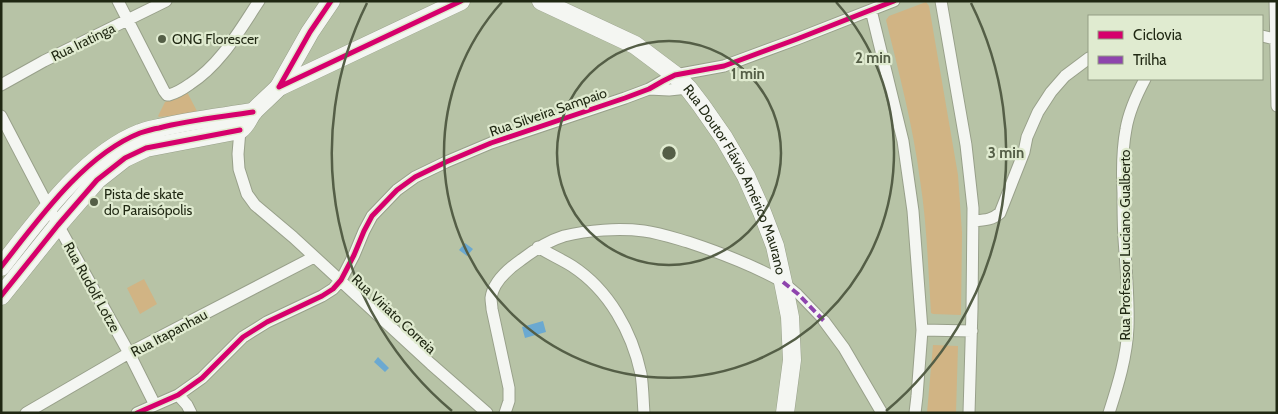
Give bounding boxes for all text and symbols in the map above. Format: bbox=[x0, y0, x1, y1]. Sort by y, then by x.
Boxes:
legend bbox=[1088, 15, 1263, 80]
street label: Rua Iratinga bbox=[48, 19, 118, 65]
text: Ciclovia bbox=[1133, 26, 1183, 44]
place label: ONG Florescer bbox=[172, 30, 259, 48]
marker: ONG Florescer bbox=[156, 33, 168, 45]
text: 2 min bbox=[855, 49, 891, 67]
text: Trilha bbox=[1133, 51, 1167, 69]
text: 1 min bbox=[731, 65, 765, 83]
street label: Rua Doutor Flávio Américo Maurano bbox=[679, 80, 790, 277]
street label: Rua Silveira Sampaio bbox=[487, 83, 609, 141]
centre of rings bbox=[660, 144, 678, 162]
text: 3 min bbox=[988, 144, 1024, 162]
street label: Rua Professor Luciano Gualberto bbox=[1116, 149, 1134, 341]
place label: Pista de skate do Paraisópolis bbox=[104, 185, 192, 219]
marker: Pista de skate do Paraisópolis bbox=[88, 196, 100, 208]
street label: Rua Rudolf Lotze bbox=[60, 239, 124, 335]
street label: Rua Viriato Correia bbox=[348, 270, 440, 358]
street label: Rua Itapanhau bbox=[128, 305, 210, 361]

